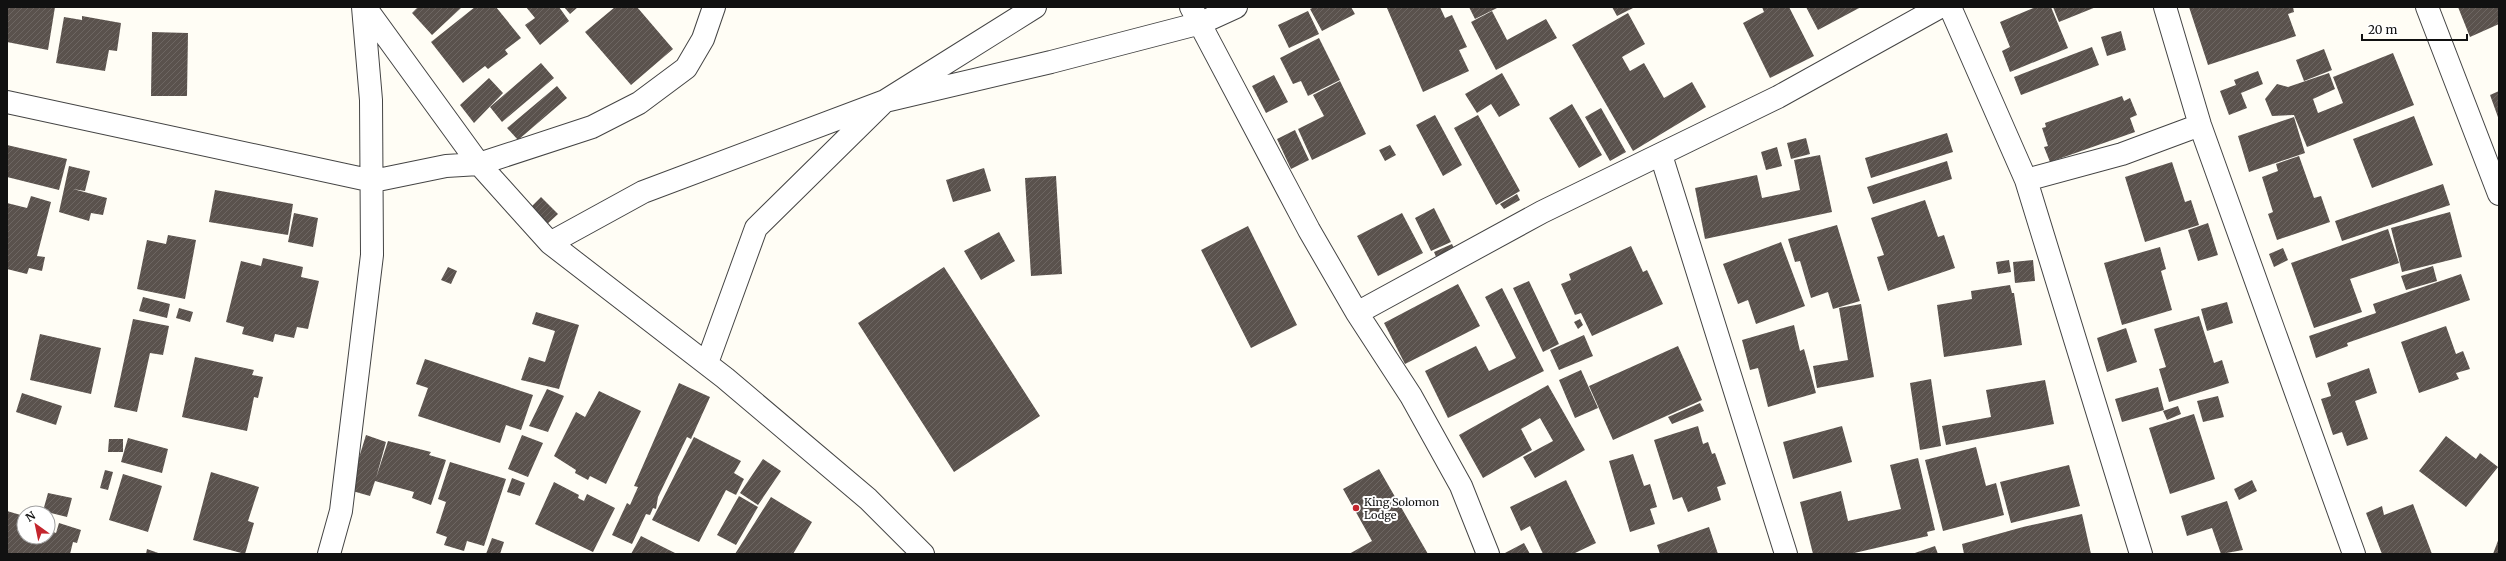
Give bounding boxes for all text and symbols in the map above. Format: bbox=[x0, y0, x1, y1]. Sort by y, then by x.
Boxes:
scale bar bbox=[2362, 16, 2467, 42]
text: 20 m bbox=[2368, 22, 2397, 37]
place label: King Solomon Lodge bbox=[1364, 495, 1440, 522]
marker: King Solomon Lodge bbox=[1351, 503, 1361, 513]
north arrow bbox=[16, 505, 56, 545]
text: N bbox=[23, 508, 38, 525]

